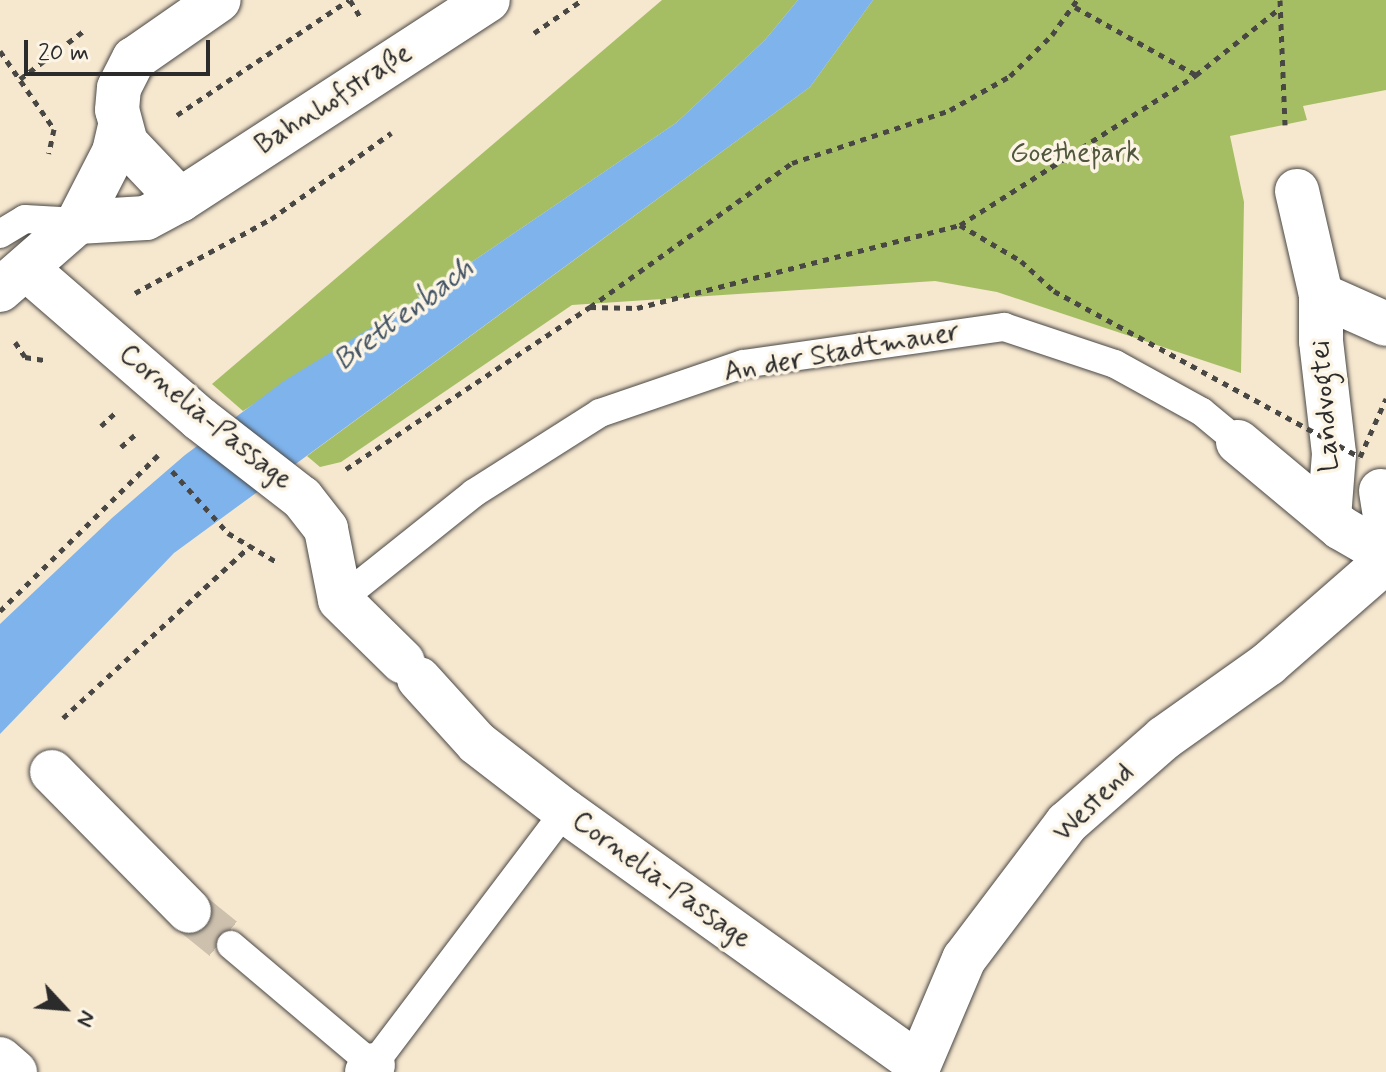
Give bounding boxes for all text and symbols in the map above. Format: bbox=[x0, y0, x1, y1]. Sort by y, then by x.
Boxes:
scale bar bbox=[28, 24, 214, 74]
street label: Bahnhofstraße bbox=[249, 37, 419, 163]
text: 20 m bbox=[38, 38, 89, 69]
park label: Goethepark bbox=[1010, 137, 1140, 171]
water label: Brettenbach bbox=[327, 251, 481, 379]
street label: An der Stadtmauer bbox=[722, 316, 962, 390]
street label: Cornelia-Passage bbox=[112, 338, 298, 498]
street label: Landvogtei bbox=[1305, 339, 1347, 473]
street label: Westend bbox=[1047, 756, 1141, 850]
street label: Cornelia-Passage bbox=[565, 805, 757, 957]
north arrow bbox=[24, 968, 104, 1048]
text: N bbox=[70, 1006, 101, 1031]

